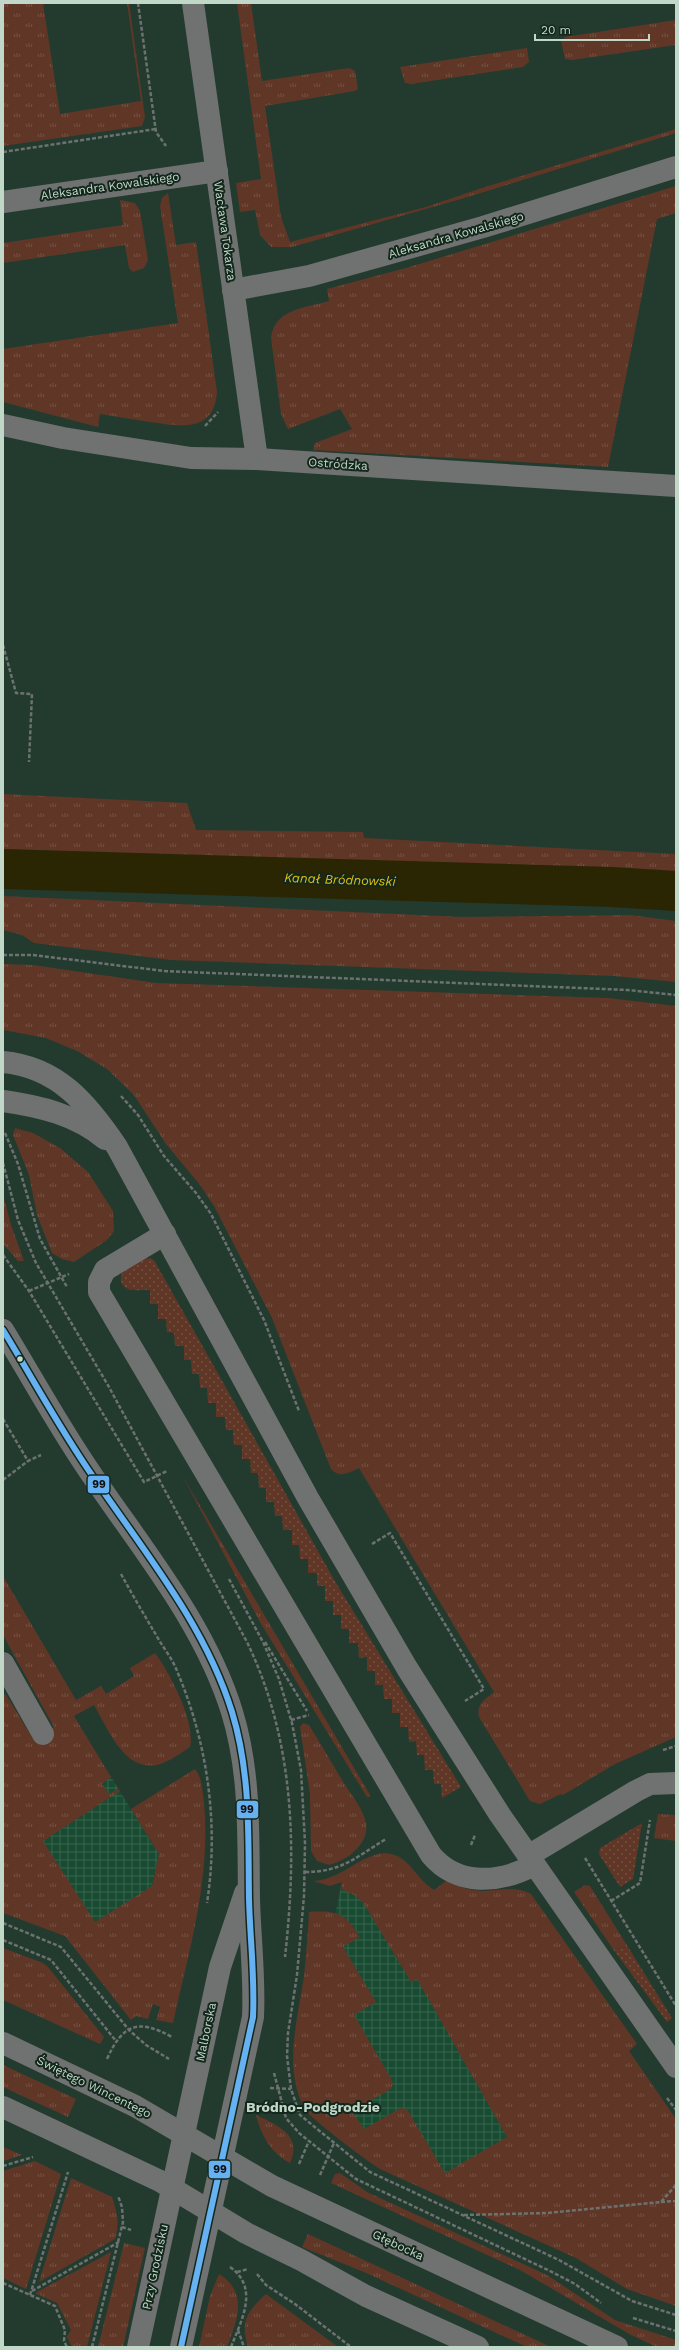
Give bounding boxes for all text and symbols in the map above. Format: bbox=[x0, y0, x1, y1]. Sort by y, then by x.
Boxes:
scale bar bbox=[535, 16, 649, 42]
text: 20 m bbox=[541, 23, 571, 37]
street label: Aleksandra Kowalskiego bbox=[40, 169, 180, 203]
street label: Wacława Tokarza bbox=[211, 180, 239, 282]
street label: Aleksandra Kowalskiego bbox=[387, 209, 525, 261]
street label: Ostródzka bbox=[308, 455, 368, 473]
water label: Kanał Bródnowski bbox=[284, 870, 397, 889]
unlabelled marker bbox=[15, 1354, 25, 1364]
line badge: 99 bbox=[87, 1475, 110, 1494]
text: 99 bbox=[92, 1478, 106, 1491]
line badge: 99 bbox=[236, 1800, 259, 1819]
text: 99 bbox=[240, 1803, 254, 1816]
street label: Malborska bbox=[193, 2001, 219, 2063]
street label: Świętego Wincentego bbox=[34, 2053, 154, 2121]
district label: Bródno-Podgrodzie bbox=[246, 2099, 380, 2115]
line badge: 99 bbox=[208, 2160, 231, 2179]
text: 99 bbox=[213, 2163, 227, 2176]
street label: Przy Grodzisku bbox=[139, 2223, 171, 2311]
street label: Głębocka bbox=[370, 2227, 426, 2263]

